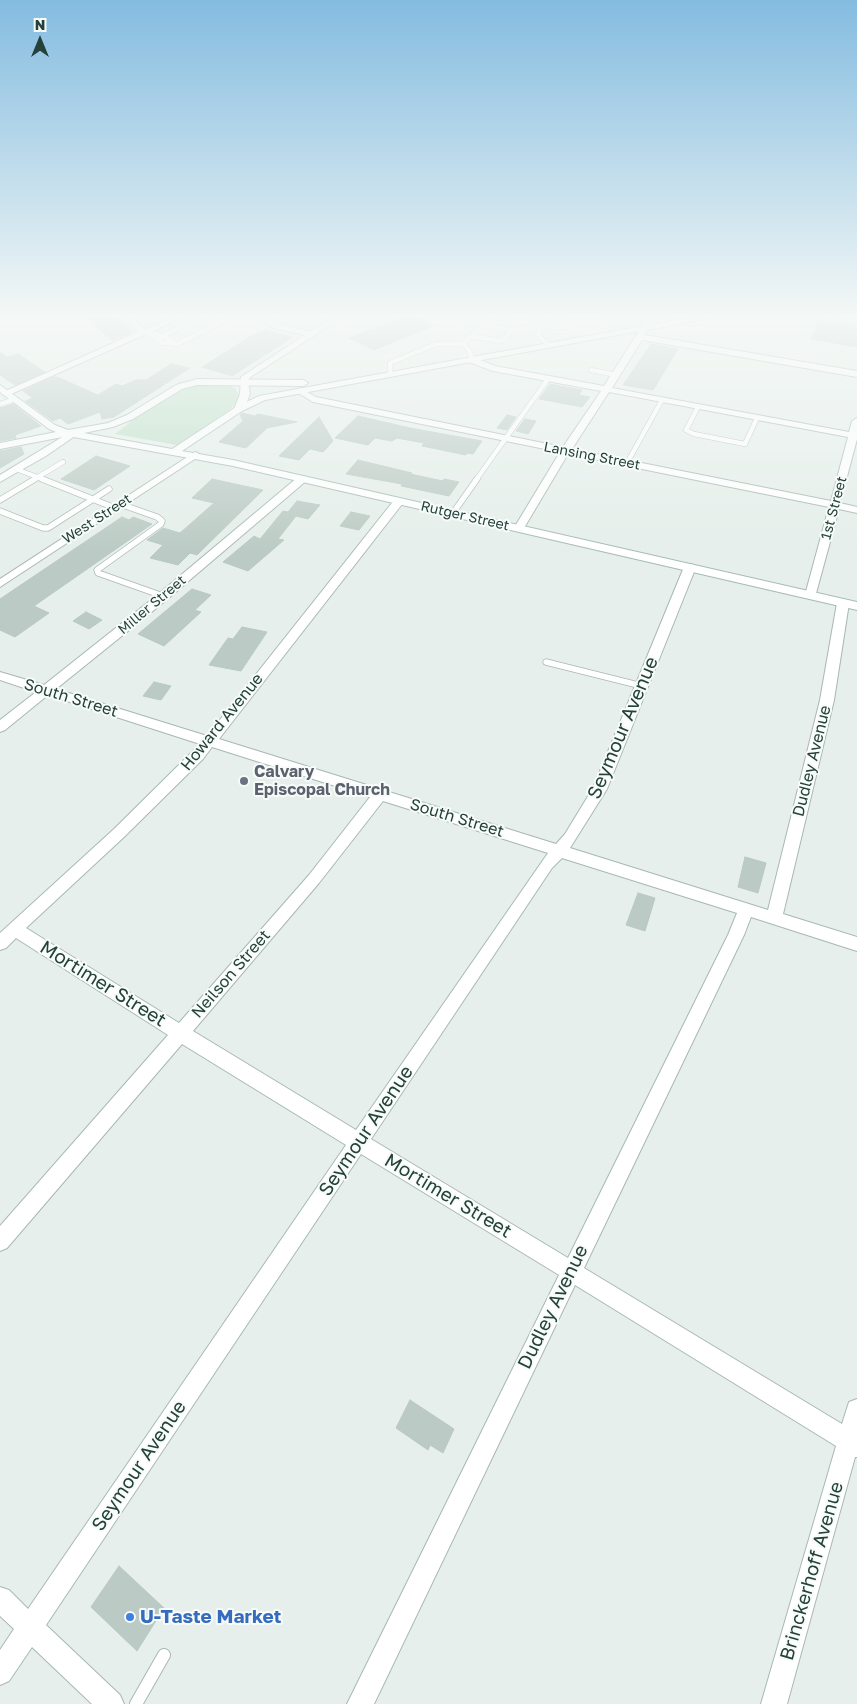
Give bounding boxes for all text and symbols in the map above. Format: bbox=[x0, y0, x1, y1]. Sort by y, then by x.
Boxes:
north arrow bbox=[15, 15, 65, 65]
text: N bbox=[35, 16, 45, 33]
street label: Lansing Street bbox=[542, 438, 642, 474]
street label: 1st Street bbox=[818, 475, 850, 541]
street label: West Street bbox=[59, 490, 135, 548]
street label: Rutger Street bbox=[419, 498, 511, 534]
street label: Miller Street bbox=[115, 572, 189, 638]
street label: Seymour Avenue bbox=[583, 653, 663, 803]
street label: Howard Avenue bbox=[177, 669, 267, 775]
street label: South Street bbox=[22, 675, 120, 721]
street label: Dudley Avenue bbox=[789, 703, 835, 819]
place label: Calvary Episcopal Church bbox=[254, 762, 390, 800]
marker: Calvary Episcopal Church bbox=[238, 775, 250, 787]
street label: South Street bbox=[408, 795, 506, 841]
street label: Neilson Street bbox=[188, 926, 274, 1022]
street label: Mortimer Street bbox=[36, 936, 170, 1032]
street label: Seymour Avenue bbox=[314, 1061, 418, 1201]
street label: Mortimer Street bbox=[380, 1149, 516, 1243]
street label: Dudley Avenue bbox=[513, 1241, 593, 1373]
street label: Seymour Avenue bbox=[87, 1396, 191, 1536]
street label: Brinckerhoff Avenue bbox=[776, 1479, 848, 1663]
place label: U-Taste Market bbox=[140, 1606, 281, 1628]
marker: U-Taste Market bbox=[124, 1611, 136, 1623]

